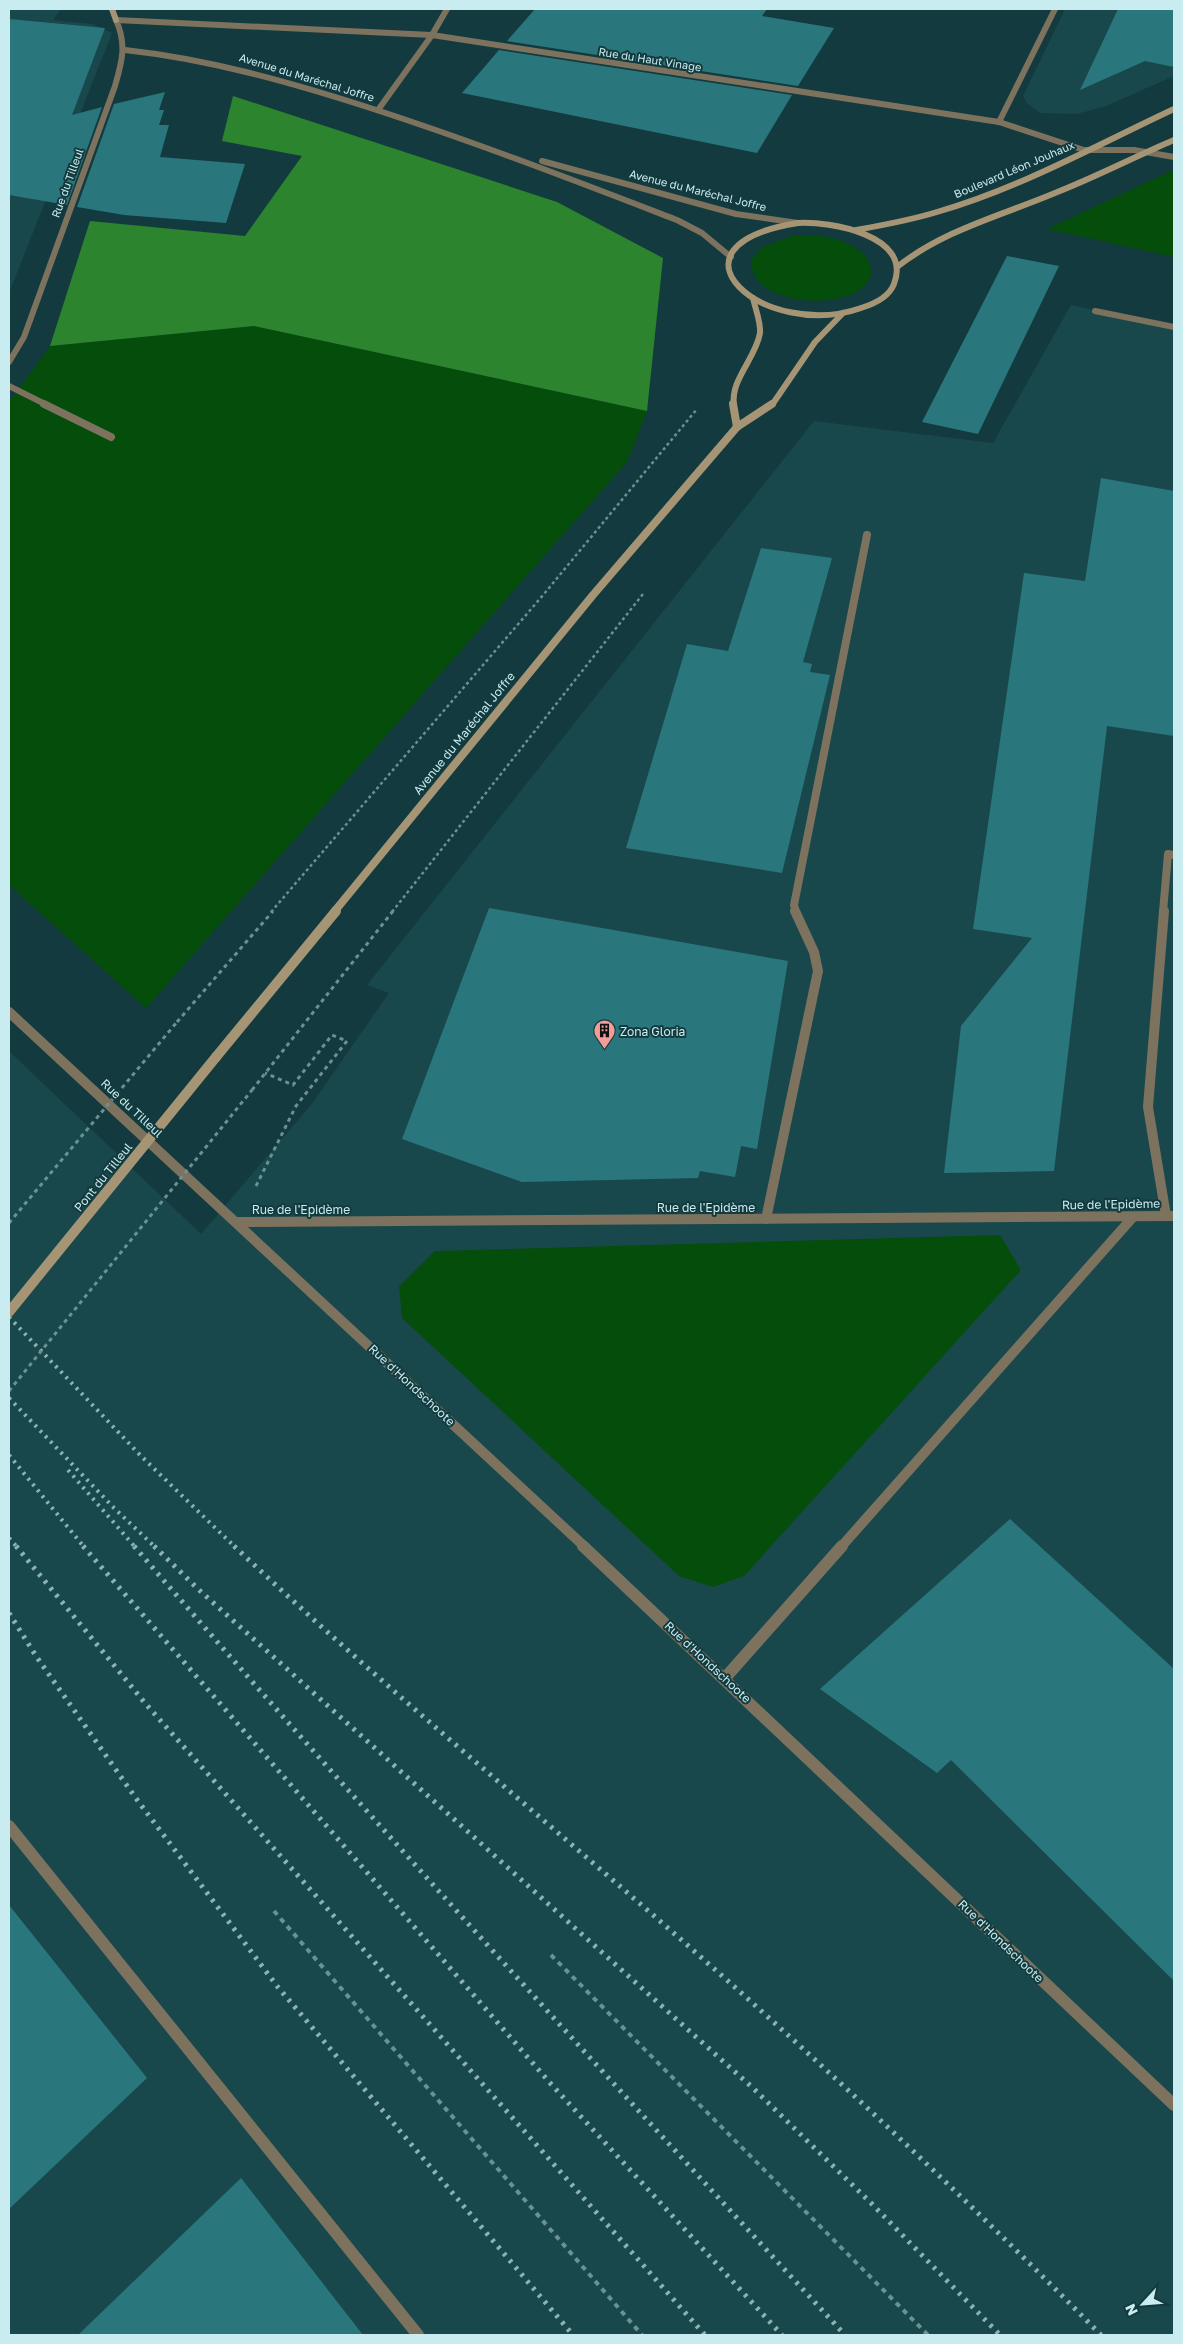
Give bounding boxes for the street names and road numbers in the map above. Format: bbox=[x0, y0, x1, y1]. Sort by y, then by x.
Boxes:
street label: Rue du Haut Vinage bbox=[598, 44, 702, 74]
street label: Avenue du Maréchal Joffre bbox=[238, 50, 376, 104]
street label: Boulevard Léon Jouhaux bbox=[952, 138, 1076, 200]
street label: Rue du Tilleul bbox=[48, 146, 86, 219]
street label: Avenue du Maréchal Joffre bbox=[628, 167, 768, 213]
street label: Avenue du Maréchal Joffre bbox=[410, 669, 518, 797]
street label: Rue du Tilleul bbox=[98, 1076, 166, 1141]
street label: Pont du Tilleul bbox=[71, 1140, 135, 1214]
street label: Rue de l'Epidème bbox=[1062, 1196, 1160, 1212]
street label: Rue de l'Epidème bbox=[657, 1200, 755, 1215]
street label: Rue de l'Epidème bbox=[252, 1202, 350, 1217]
street label: Rue d'Hondschoote bbox=[366, 1341, 458, 1429]
street label: Rue d'Hondschoote bbox=[662, 1618, 754, 1706]
street label: Rue d'Hondschoote bbox=[955, 1896, 1047, 1986]

